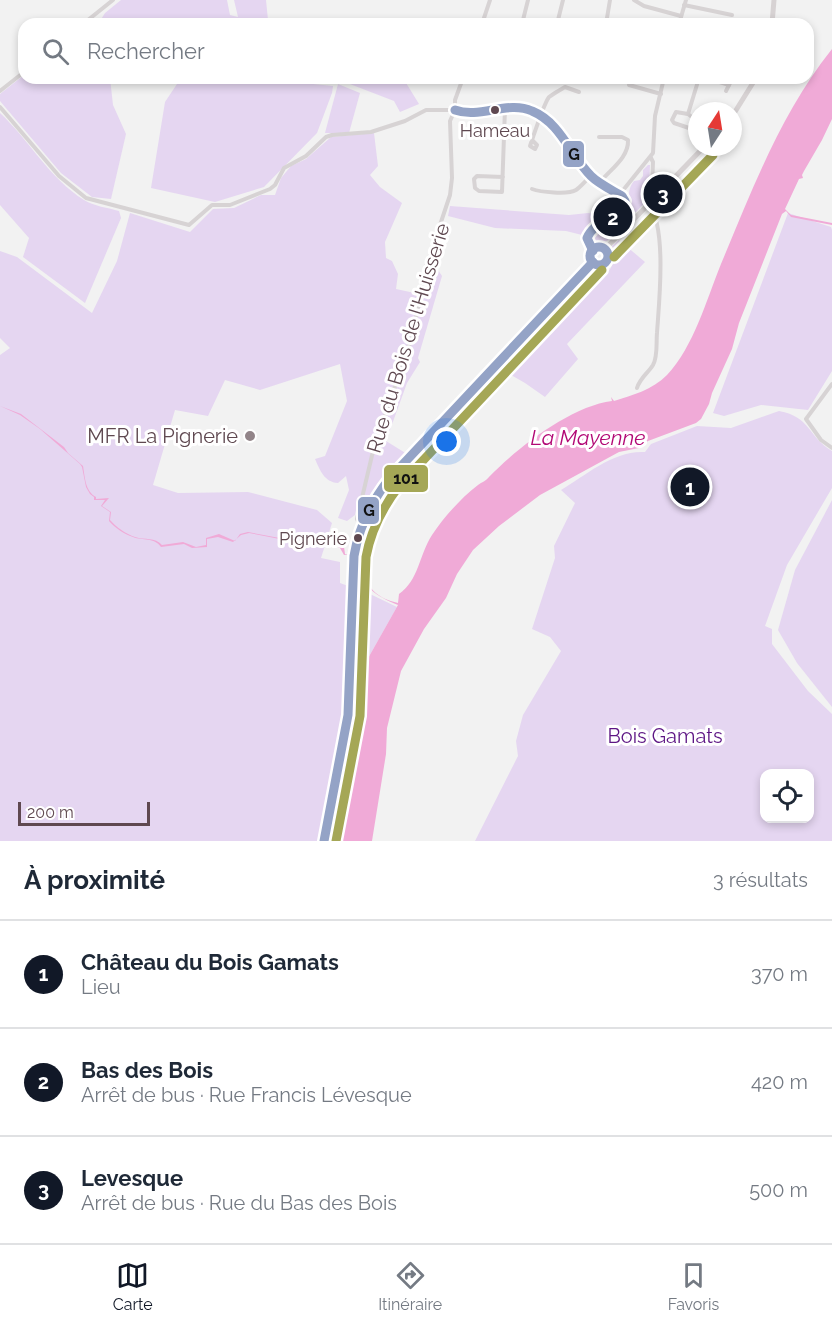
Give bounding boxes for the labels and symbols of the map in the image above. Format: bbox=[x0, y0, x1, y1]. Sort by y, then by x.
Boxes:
north arrow bbox=[688, 102, 742, 156]
marker: Hameau bbox=[489, 104, 501, 116]
place label: Hameau bbox=[460, 120, 530, 141]
line badge: G bbox=[562, 140, 585, 168]
text: G bbox=[568, 145, 580, 164]
pin: 3 bbox=[644, 172, 682, 216]
pin: 2 bbox=[594, 194, 632, 240]
street label: Rue du Bois de l'Huisserie bbox=[362, 220, 454, 456]
place label: MFR La Pignerie bbox=[87, 424, 238, 448]
water label: La Mayenne bbox=[530, 425, 646, 450]
your location bbox=[432, 427, 461, 456]
marker: MFR La Pignerie bbox=[243, 429, 257, 443]
line badge: 101 bbox=[383, 464, 429, 493]
pin: 1 bbox=[670, 464, 710, 510]
text: 101 bbox=[393, 469, 419, 488]
line badge: G bbox=[357, 496, 380, 525]
text: G bbox=[363, 501, 375, 520]
place label: Pignerie bbox=[279, 528, 347, 549]
marker: Pignerie bbox=[352, 532, 364, 544]
park label: Bois Gamats bbox=[607, 724, 723, 748]
scale bar bbox=[18, 799, 150, 826]

